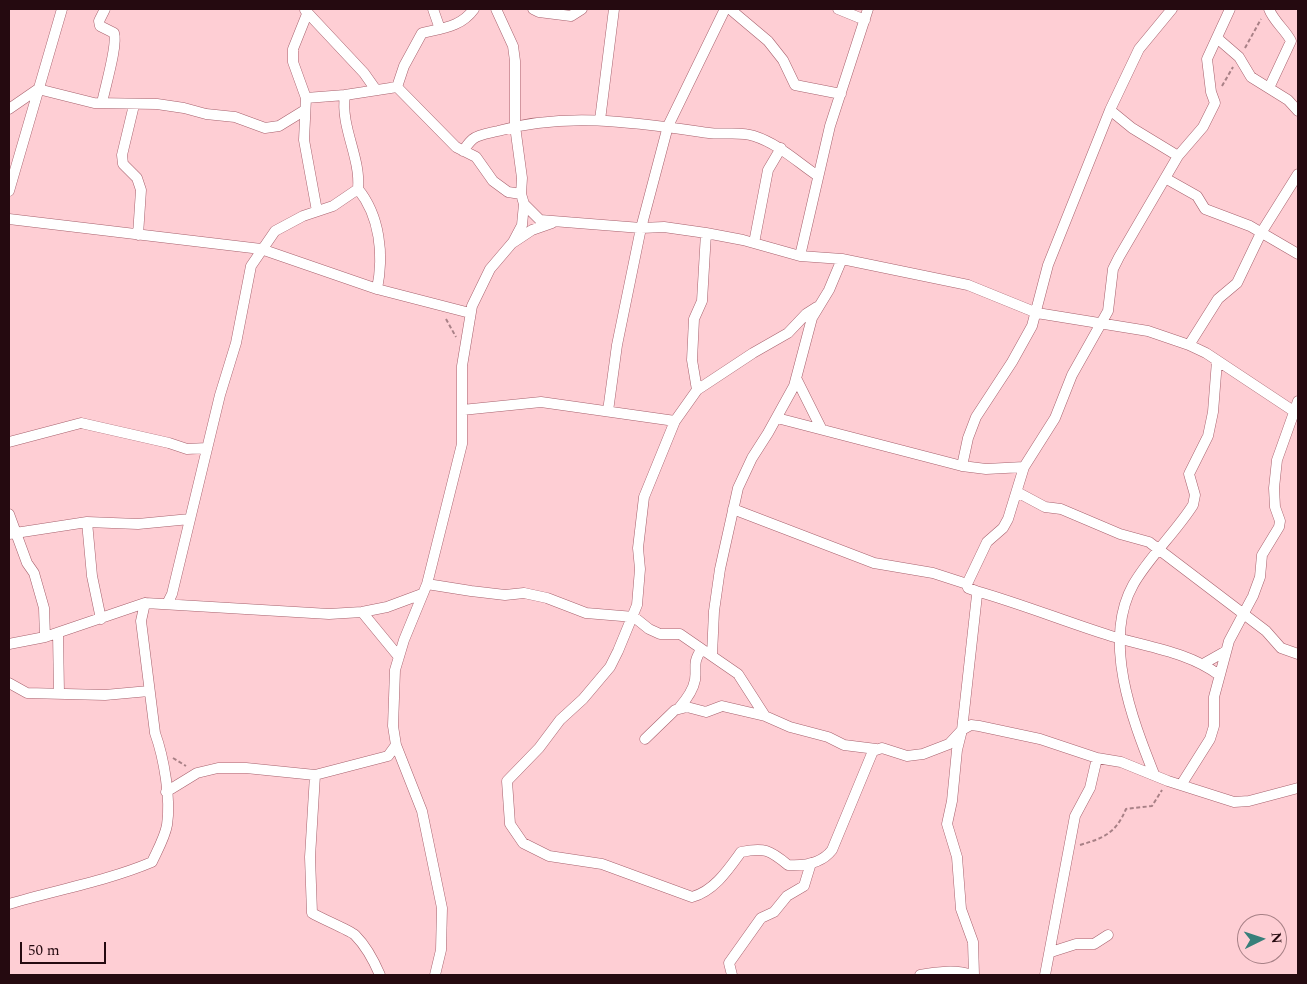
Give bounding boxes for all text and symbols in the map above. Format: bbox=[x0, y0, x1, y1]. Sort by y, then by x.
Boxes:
north arrow bbox=[1237, 914, 1287, 964]
scale bar bbox=[22, 932, 109, 964]
text: N bbox=[1266, 932, 1287, 944]
text: 50 m bbox=[28, 939, 60, 962]

